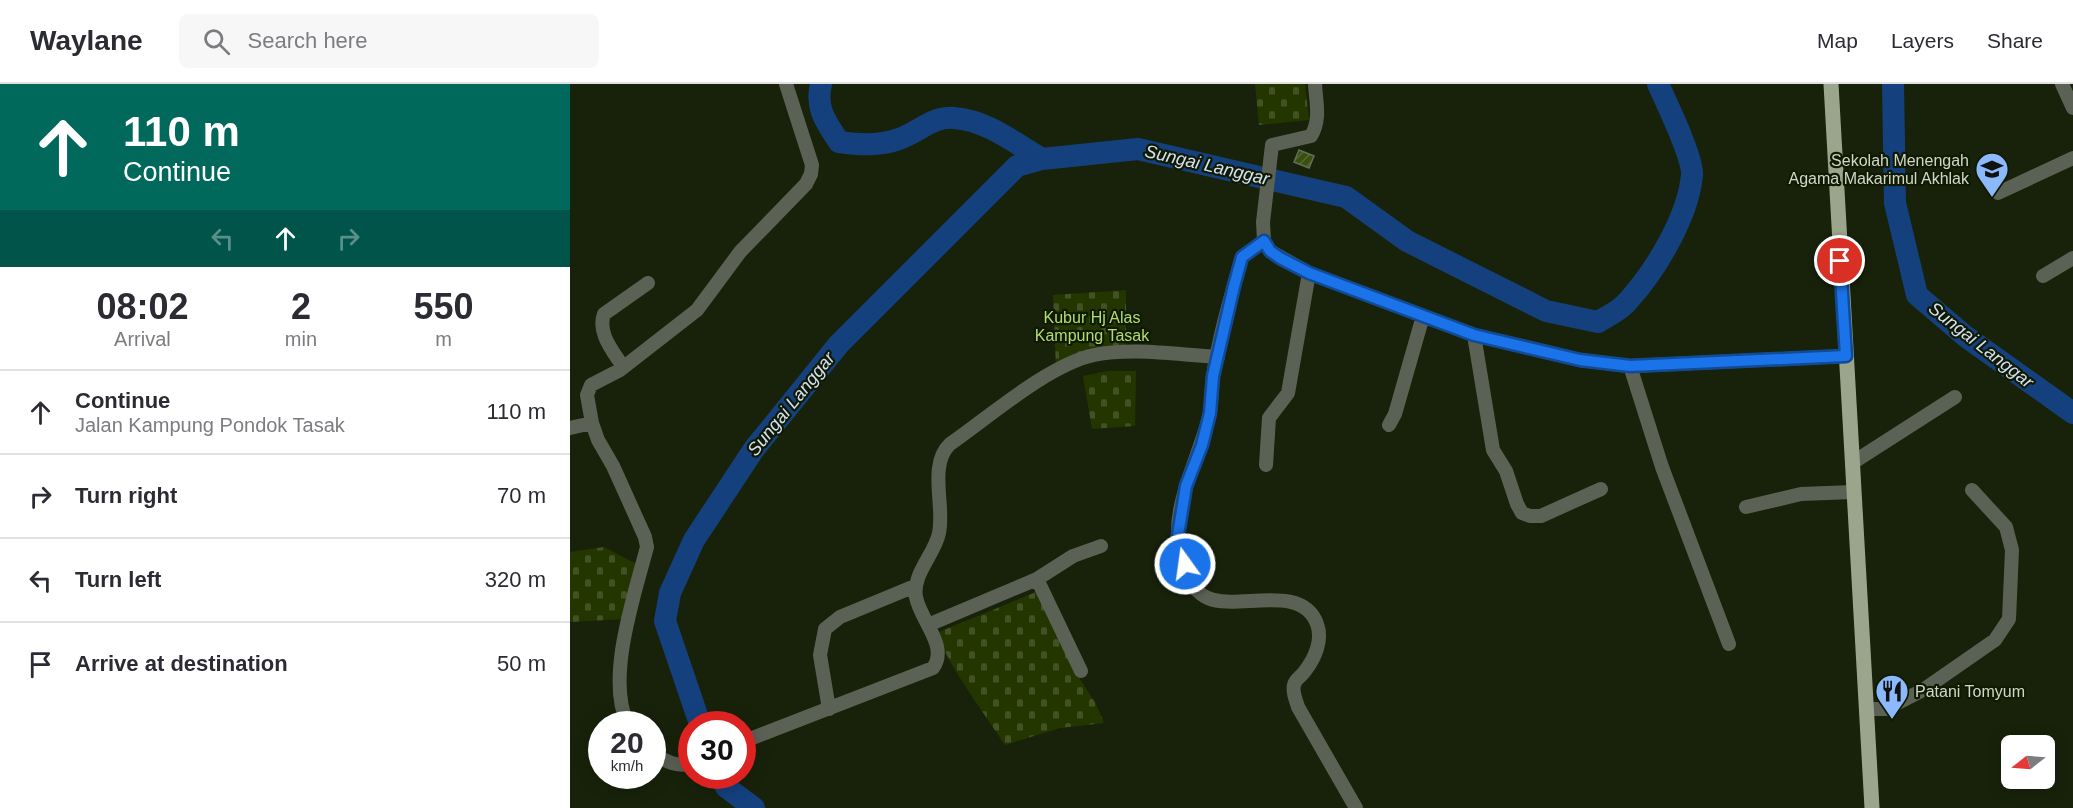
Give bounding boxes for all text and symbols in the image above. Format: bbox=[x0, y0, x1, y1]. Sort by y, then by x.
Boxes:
search box bbox=[179, 14, 599, 68]
text: Waylane bbox=[30, 25, 143, 56]
icon: search bbox=[200, 25, 233, 58]
text: Search here bbox=[248, 28, 367, 53]
text: Map bbox=[1817, 29, 1858, 52]
text: Layers bbox=[1891, 29, 1954, 52]
text: Share bbox=[1987, 29, 2043, 52]
icon: ahead bbox=[24, 108, 102, 186]
text: 110 m bbox=[123, 108, 240, 155]
water label: Sungai Langgar bbox=[1143, 141, 1272, 189]
school or university icon: Sekolah Menengah Agama Makarimul Akhlak bbox=[1974, 151, 2010, 198]
place label: Sekolah Menengah Agama Makarimul Akhlak bbox=[1788, 152, 1970, 187]
text: Continue bbox=[123, 157, 231, 187]
icon: left bbox=[206, 222, 239, 255]
icon: ahead bbox=[269, 222, 302, 255]
icon: right bbox=[332, 222, 365, 255]
pin bbox=[1814, 235, 1865, 286]
icon: arrive bbox=[1823, 244, 1856, 277]
text: 08:02 bbox=[96, 286, 188, 327]
text: 2 bbox=[291, 286, 311, 327]
text: 550 bbox=[413, 286, 474, 327]
water label: Sungai Langgar bbox=[1925, 298, 2038, 393]
park label: Kubur Hj Alas Kampung Tasak bbox=[1035, 309, 1150, 344]
text: Arrival bbox=[114, 328, 171, 350]
text: min bbox=[285, 328, 317, 350]
text: m bbox=[435, 328, 452, 350]
water label: Sungai Langgar bbox=[743, 348, 839, 460]
text: Continue bbox=[75, 388, 170, 413]
icon: ahead bbox=[24, 396, 57, 429]
text: 110 m bbox=[486, 399, 546, 424]
text: Jalan Kampung Pondok Tasak bbox=[75, 414, 345, 436]
icon: right bbox=[24, 480, 57, 513]
text: Turn right bbox=[75, 483, 177, 508]
text: 70 m bbox=[497, 483, 546, 508]
position arrow bbox=[1153, 532, 1217, 596]
icon: left bbox=[24, 564, 57, 597]
text: Turn left bbox=[75, 567, 161, 592]
text: 320 m bbox=[485, 567, 546, 592]
icon: arrive bbox=[24, 648, 57, 681]
text: Arrive at destination bbox=[75, 651, 288, 676]
text: 50 m bbox=[497, 651, 546, 676]
restaurant icon: Patani Tomyum bbox=[1874, 673, 1910, 720]
place label: Patani Tomyum bbox=[1915, 683, 2025, 700]
speed limit sign: 30 bbox=[678, 711, 756, 789]
text: 20 bbox=[610, 726, 644, 759]
north arrow bbox=[2001, 735, 2055, 789]
map controls bbox=[2001, 735, 2055, 789]
text: km/h bbox=[611, 757, 643, 774]

